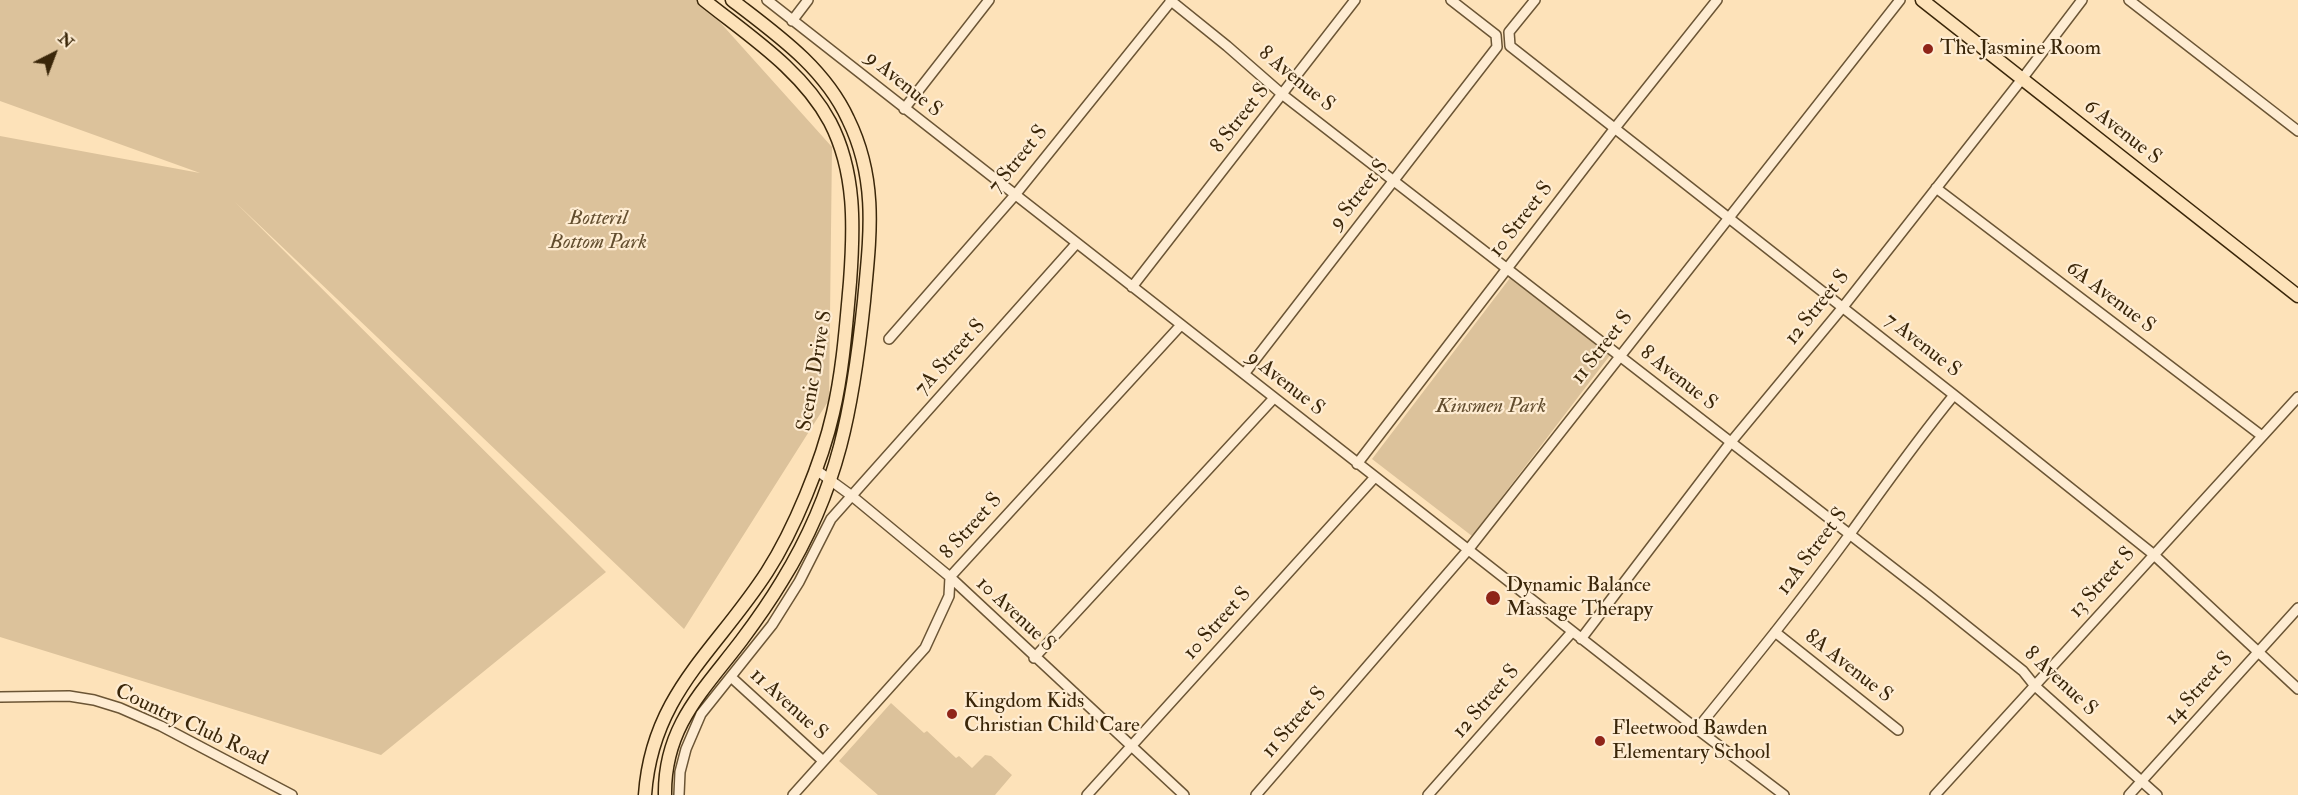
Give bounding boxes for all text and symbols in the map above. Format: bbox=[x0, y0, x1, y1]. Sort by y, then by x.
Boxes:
north arrow bbox=[24, 24, 84, 84]
text: N bbox=[54, 28, 78, 53]
place label: The Jasmine Room bbox=[1940, 36, 2101, 62]
street label: 8 Avenue S bbox=[1253, 42, 1339, 118]
marker: The Jasmine Room bbox=[1921, 42, 1935, 56]
street label: 9 Avenue S bbox=[859, 46, 947, 124]
street label: 8 Street S bbox=[1206, 79, 1276, 159]
street label: 6 Avenue S bbox=[2078, 95, 2166, 171]
street label: 7 Street S bbox=[984, 121, 1054, 199]
street label: 9 Street S bbox=[1325, 155, 1395, 235]
street label: 10 Street S bbox=[1485, 177, 1559, 263]
park label: Botteril Bottom Park bbox=[549, 206, 647, 256]
street label: 6A Avenue S bbox=[2060, 256, 2160, 340]
street label: 12 Street S bbox=[1780, 265, 1856, 351]
street label: 11 Street S bbox=[1567, 306, 1639, 390]
street label: 7 Avenue S bbox=[1878, 308, 1966, 384]
street label: Scenic Drive S bbox=[793, 309, 839, 433]
street label: 7A Street S bbox=[910, 315, 992, 401]
street label: 8 Avenue S bbox=[1634, 341, 1722, 417]
street label: 9 Avenue S bbox=[1241, 346, 1329, 422]
park label: Kinsmen Park bbox=[1436, 394, 1546, 420]
street label: 8 Street S bbox=[936, 488, 1008, 566]
street label: 12A Street S bbox=[1772, 503, 1854, 601]
street label: 13 Street S bbox=[2065, 542, 2141, 624]
street label: 10 Avenue S bbox=[970, 572, 1060, 658]
place label: Dynamic Balance Massage Therapy bbox=[1506, 573, 1653, 623]
street label: 10 Street S bbox=[1179, 582, 1257, 666]
marker: Dynamic Balance Massage Therapy bbox=[1484, 589, 1502, 607]
street label: 8A Avenue S bbox=[1799, 625, 1897, 709]
street label: 8 Avenue S bbox=[2018, 642, 2102, 722]
street label: 14 Street S bbox=[2161, 647, 2239, 731]
street label: 12 Street S bbox=[1448, 660, 1526, 744]
street label: 11 Avenue S bbox=[744, 663, 832, 747]
street label: Country Club Road bbox=[111, 680, 271, 772]
street label: 11 Street S bbox=[1257, 682, 1333, 764]
place label: Kingdom Kids Christian Child Care bbox=[964, 689, 1140, 739]
marker: Kingdom Kids Christian Child Care bbox=[945, 707, 959, 721]
place label: Fleetwood Bawden Elementary School bbox=[1612, 716, 1770, 766]
marker: Fleetwood Bawden Elementary School bbox=[1593, 734, 1607, 748]

